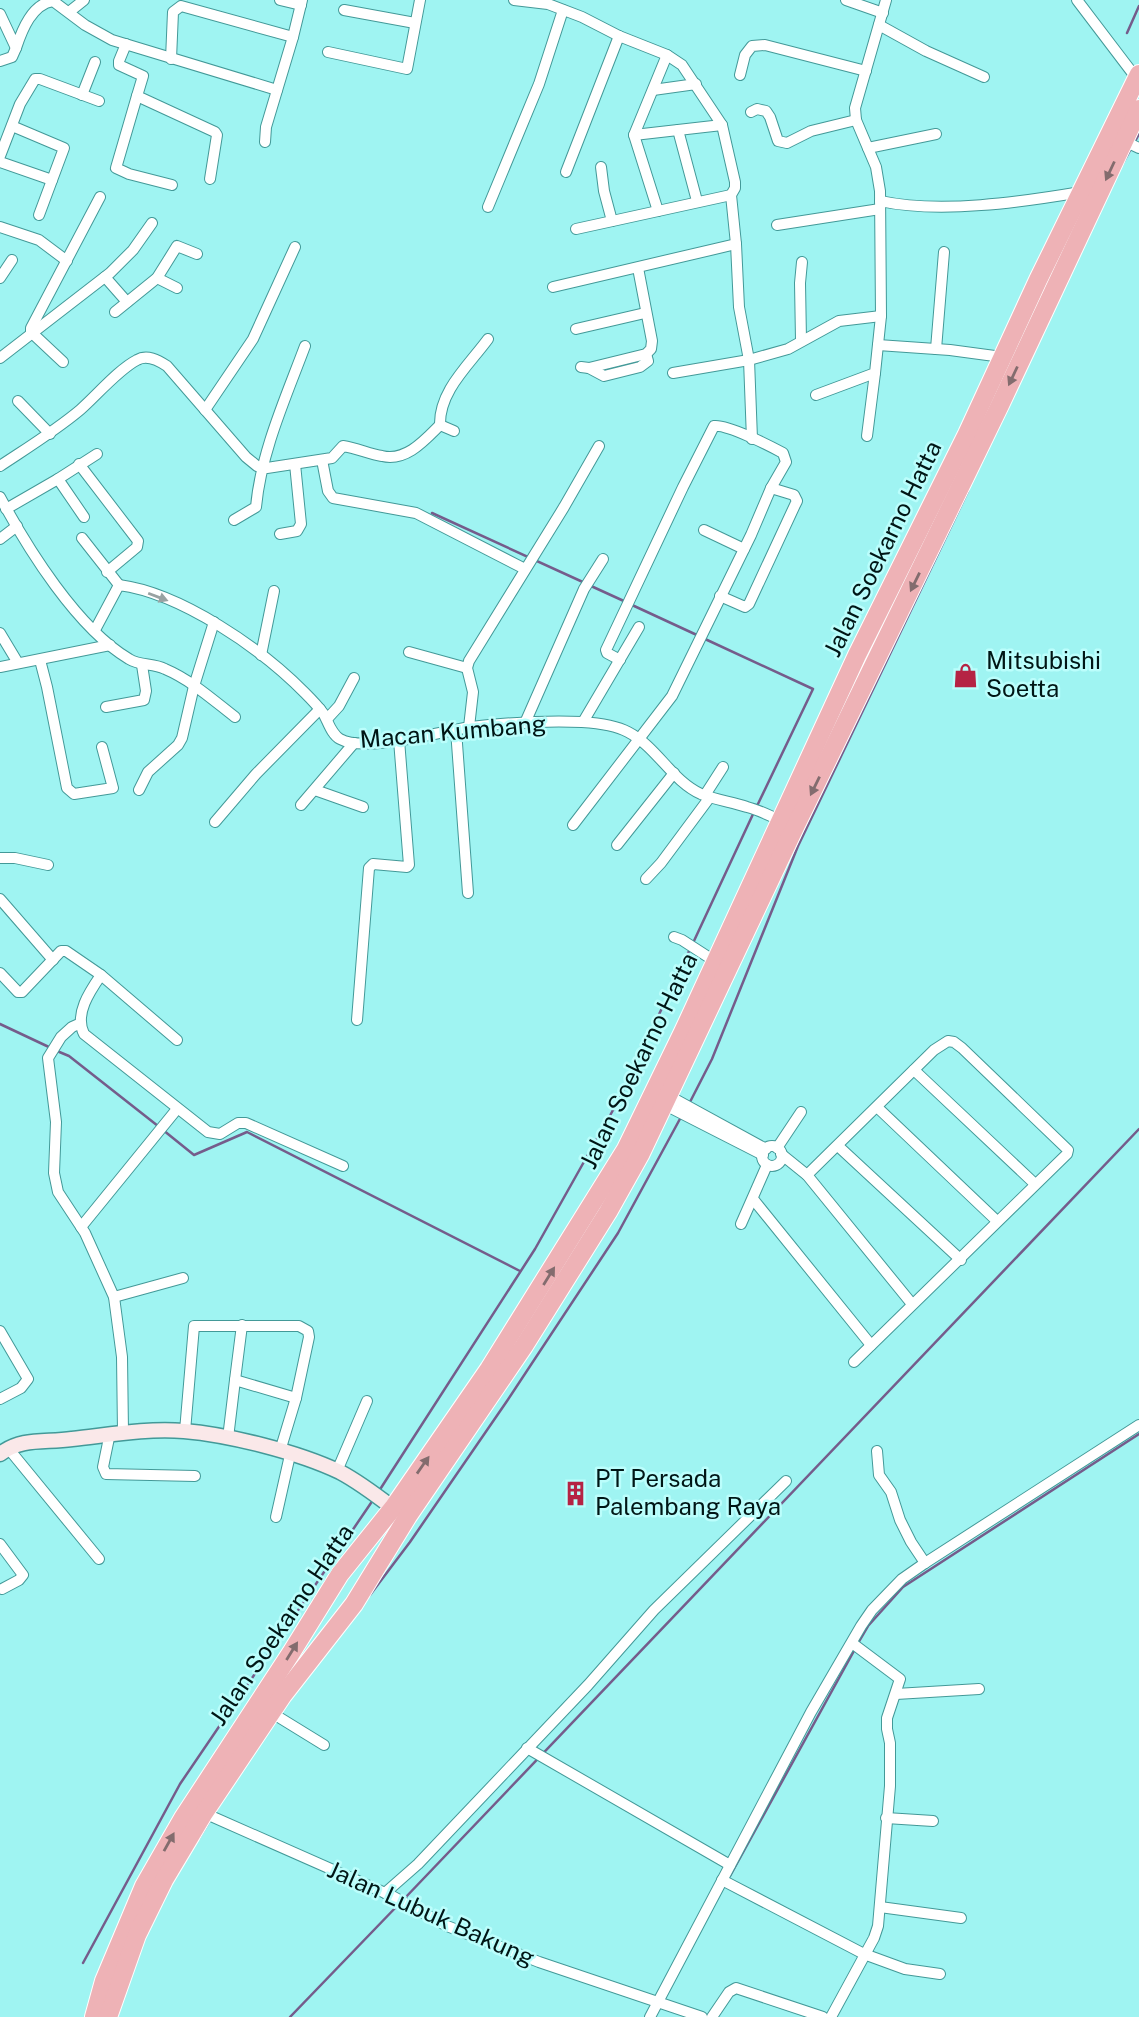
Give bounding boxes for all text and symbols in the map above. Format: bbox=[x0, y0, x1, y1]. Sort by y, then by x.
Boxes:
one-way arrow bbox=[1104, 161, 1116, 181]
one-way arrow bbox=[1007, 366, 1018, 387]
street label: Jalan Soekarno Hatta bbox=[818, 436, 947, 661]
one-way arrow bbox=[909, 571, 920, 592]
one-way arrow bbox=[148, 591, 169, 602]
place label: Mitsubishi Soetta bbox=[986, 646, 1101, 702]
shop icon: Mitsubishi Soetta bbox=[952, 661, 980, 689]
street label: Macan Kumbang bbox=[359, 709, 547, 753]
one-way arrow bbox=[810, 776, 821, 796]
street label: Jalan Soekarno Hatta bbox=[574, 948, 703, 1173]
one-way arrow bbox=[542, 1266, 555, 1286]
one-way arrow bbox=[416, 1456, 430, 1474]
place label: PT Persada Palembang Raya bbox=[595, 1464, 781, 1520]
building icon: PT Persada Palembang Raya bbox=[561, 1479, 589, 1507]
street label: Jalan Soekarno Hatta bbox=[203, 1519, 359, 1730]
one-way arrow bbox=[286, 1641, 299, 1661]
one-way arrow bbox=[163, 1833, 175, 1852]
street label: Jalan Lubuk Bakung bbox=[323, 1855, 539, 1971]

